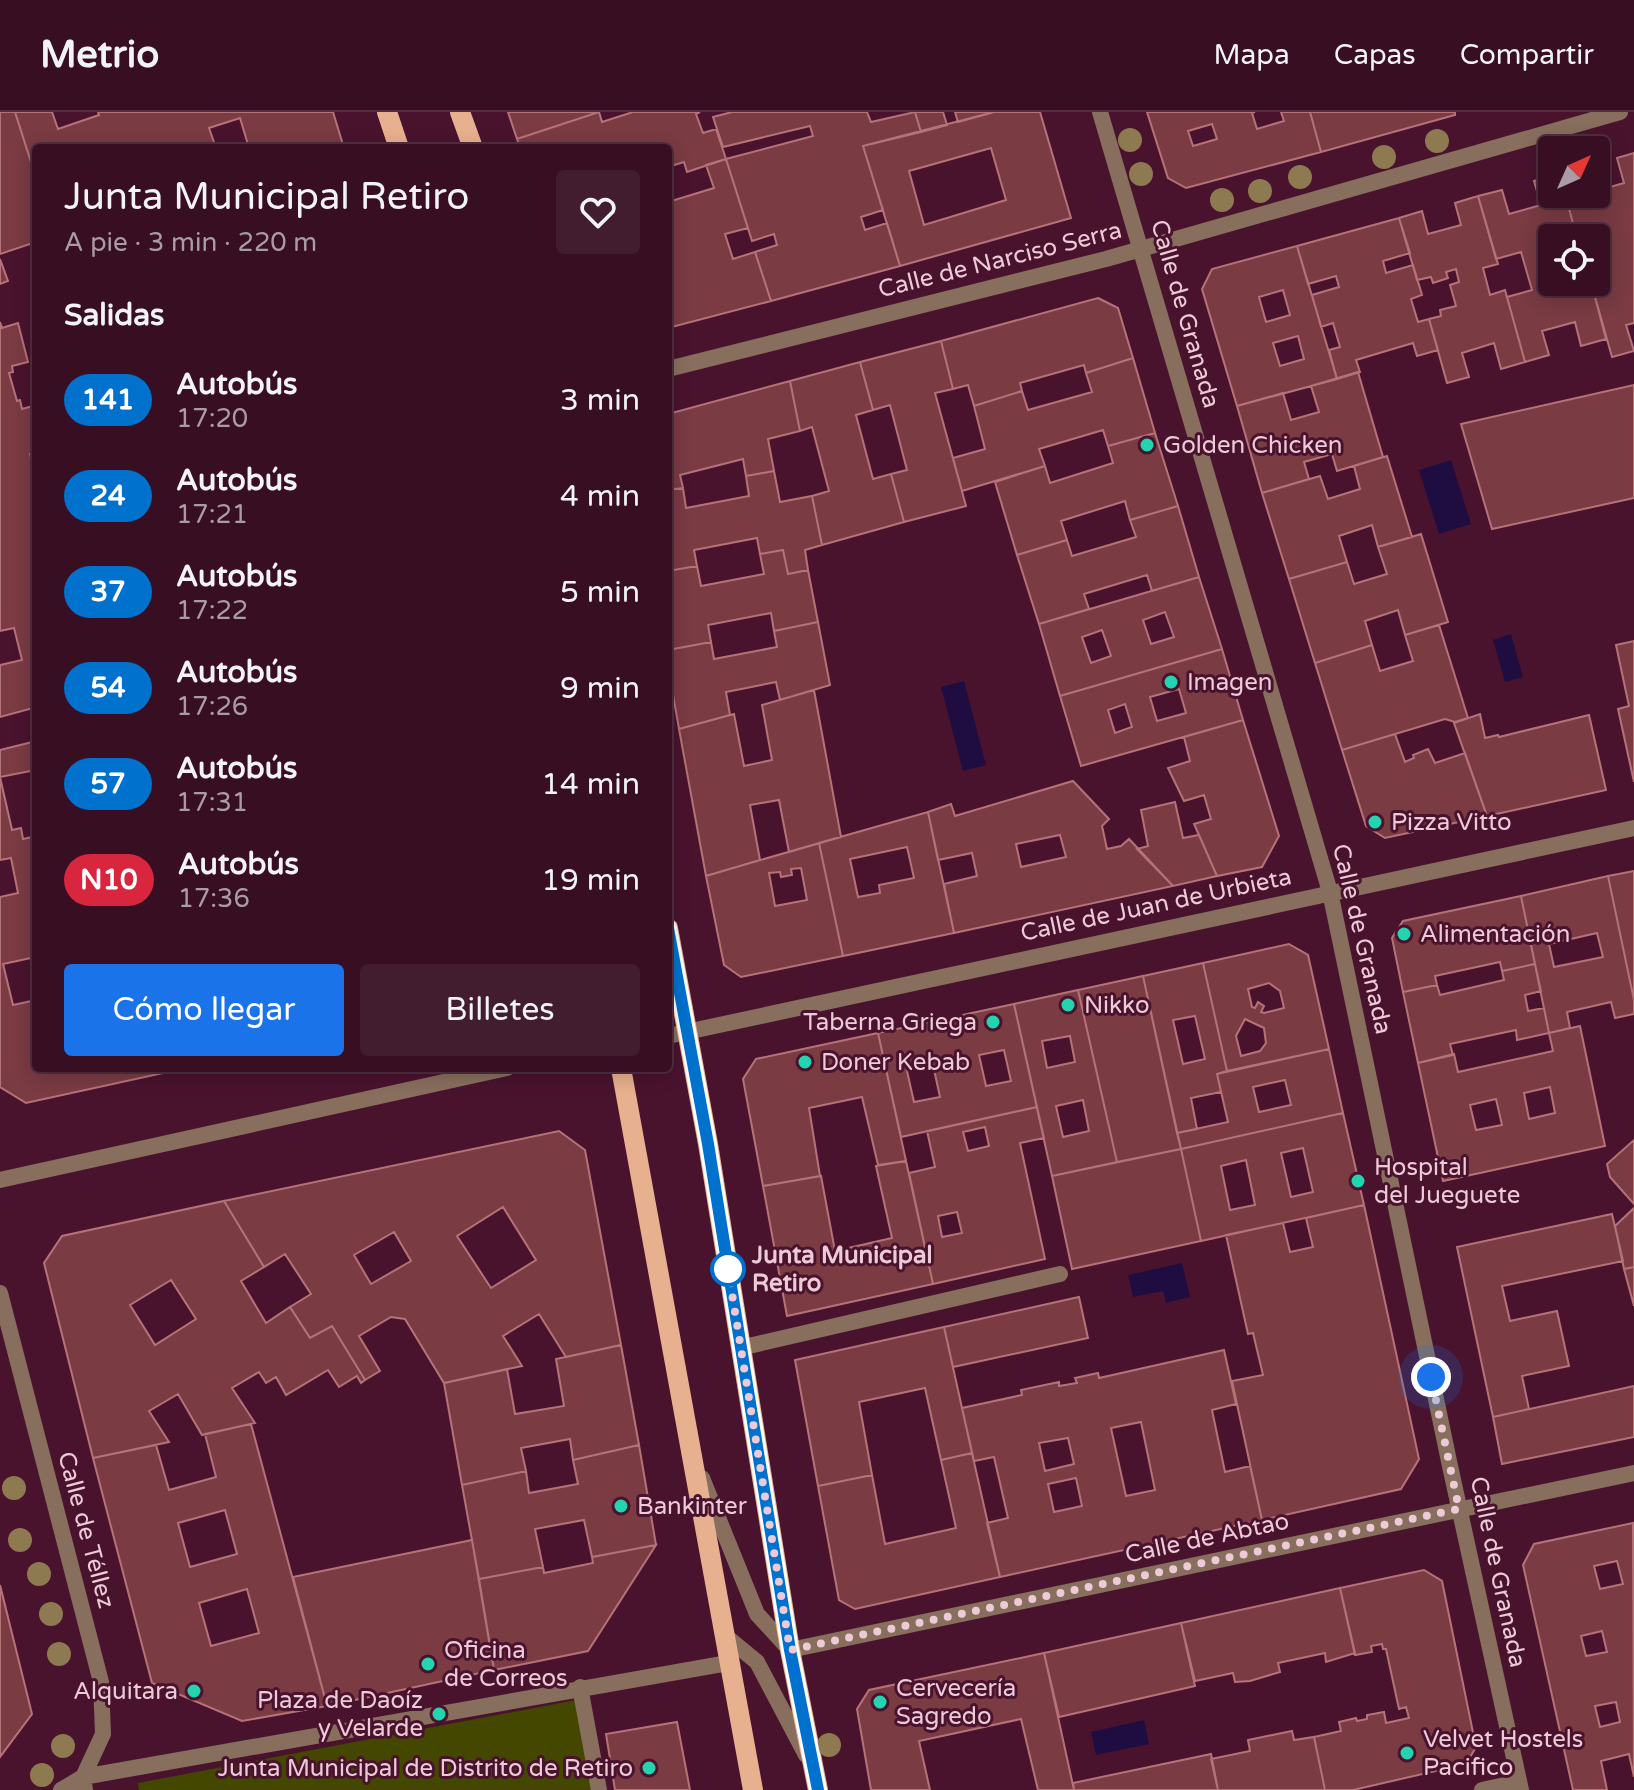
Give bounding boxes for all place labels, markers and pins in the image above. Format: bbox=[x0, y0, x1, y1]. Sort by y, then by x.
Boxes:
place label: Golden Chicken bbox=[1163, 431, 1342, 460]
marker: Golden Chicken bbox=[1138, 436, 1156, 454]
place label: Imagen bbox=[1187, 668, 1272, 697]
marker: Imagen bbox=[1162, 673, 1180, 691]
place label: Pizza Vitto bbox=[1391, 808, 1512, 837]
marker: Pizza Vitto bbox=[1366, 813, 1384, 831]
place label: Alimentación bbox=[1420, 920, 1570, 949]
marker: Alimentación bbox=[1395, 925, 1413, 943]
place label: Nikko bbox=[1084, 991, 1150, 1020]
marker: Nikko bbox=[1059, 996, 1077, 1014]
place label: Taberna Griega bbox=[803, 1008, 977, 1037]
marker: Taberna Griega bbox=[984, 1013, 1002, 1031]
place label: Doner Kebab bbox=[821, 1048, 970, 1077]
marker: Doner Kebab bbox=[796, 1053, 814, 1071]
place label: Hospital del Jueguete bbox=[1374, 1153, 1520, 1210]
marker: Hospital del Jueguete bbox=[1349, 1172, 1367, 1190]
place label: Junta Municipal Retiro bbox=[751, 1241, 932, 1298]
marker: Junta Municipal Retiro bbox=[711, 1252, 745, 1286]
place label: Bankinter bbox=[637, 1492, 748, 1521]
marker: Bankinter bbox=[612, 1497, 630, 1515]
place label: Oficina de Correos bbox=[444, 1636, 568, 1693]
marker: Oficina de Correos bbox=[419, 1655, 437, 1673]
place label: Cervecería Sagredo bbox=[896, 1674, 1016, 1731]
place label: Alquitara bbox=[73, 1677, 178, 1706]
marker: Alquitara bbox=[185, 1682, 203, 1700]
place label: Plaza de Daoíz y Velarde bbox=[257, 1686, 423, 1743]
marker: Cervecería Sagredo bbox=[871, 1693, 889, 1711]
marker: Plaza de Daoíz y Velarde bbox=[430, 1705, 448, 1723]
place label: Velvet Hostels Pacifico bbox=[1423, 1725, 1583, 1782]
marker: Velvet Hostels Pacifico bbox=[1398, 1744, 1416, 1762]
place label: Junta Municipal de Distrito de Retiro bbox=[218, 1754, 633, 1783]
marker: Junta Municipal de Distrito de Retiro bbox=[640, 1759, 658, 1777]

